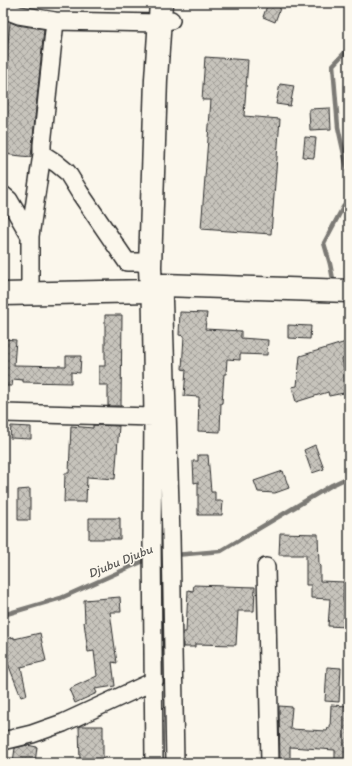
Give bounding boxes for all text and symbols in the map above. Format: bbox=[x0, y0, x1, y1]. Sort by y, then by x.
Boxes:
water label: Djubu Djubu bbox=[85, 541, 155, 581]

